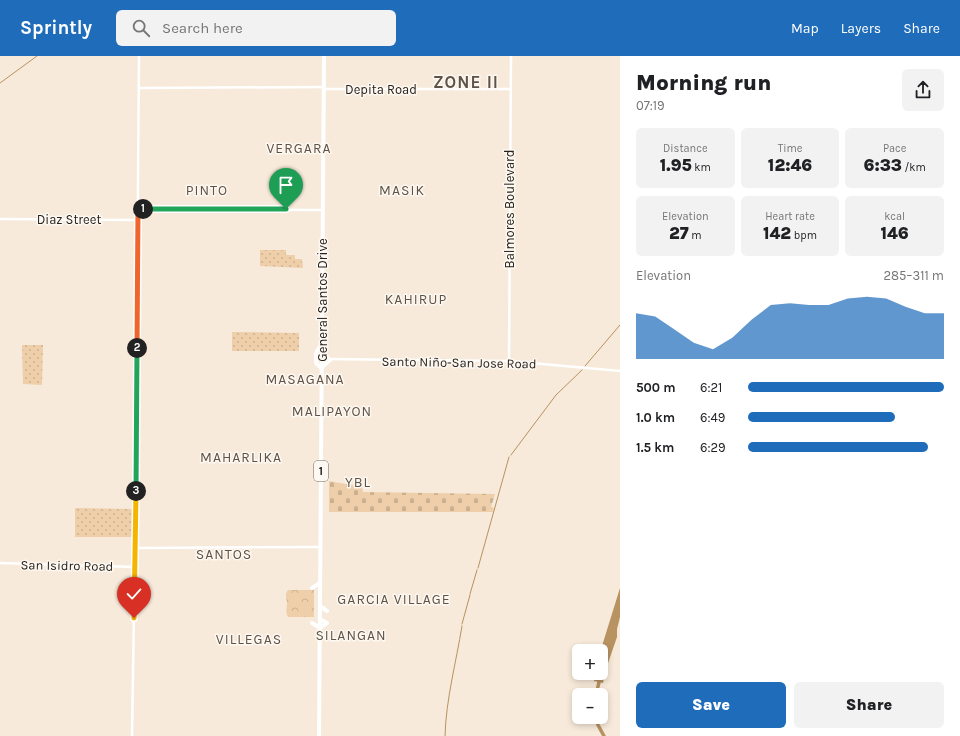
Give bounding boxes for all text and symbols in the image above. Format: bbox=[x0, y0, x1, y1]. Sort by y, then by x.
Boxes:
search box bbox=[116, 10, 396, 46]
text: Sprintly bbox=[20, 17, 92, 39]
icon: search bbox=[130, 17, 152, 39]
text: Search here bbox=[162, 19, 243, 37]
text: Map bbox=[791, 20, 819, 37]
text: Layers bbox=[841, 20, 881, 37]
text: Share bbox=[903, 20, 940, 37]
button: share bbox=[902, 69, 944, 111]
text: Morning run bbox=[636, 70, 771, 96]
district label: ZONE II bbox=[433, 72, 499, 92]
street label: Depita Road bbox=[345, 82, 417, 97]
text: 07:19 bbox=[636, 98, 665, 113]
district label: VERGARA bbox=[267, 140, 332, 157]
text: Distance bbox=[663, 142, 708, 155]
text: Time bbox=[778, 142, 802, 155]
text: Pace bbox=[883, 142, 906, 155]
street label: Balmores Boulevard bbox=[502, 150, 517, 268]
text: 1.95 bbox=[660, 155, 692, 175]
text: 12:46 bbox=[768, 155, 812, 175]
text: 6:33 bbox=[863, 155, 902, 175]
text: km bbox=[692, 161, 711, 174]
text: /km bbox=[902, 161, 926, 174]
pin bbox=[269, 168, 303, 209]
icon: arrive bbox=[275, 174, 297, 196]
district label: PINTO bbox=[186, 182, 228, 199]
district label: MASIK bbox=[379, 182, 425, 199]
pin: 1 bbox=[133, 199, 153, 219]
text: 1 bbox=[141, 202, 145, 215]
text: Elevation bbox=[662, 210, 709, 223]
text: Heart rate bbox=[765, 210, 815, 223]
text: kcal bbox=[884, 210, 905, 223]
street label: Diaz Street bbox=[37, 212, 101, 227]
text: 27 bbox=[669, 223, 689, 243]
text: 142 bbox=[763, 223, 791, 243]
text: 146 bbox=[881, 223, 909, 243]
text: m bbox=[689, 229, 702, 242]
text: bpm bbox=[791, 229, 817, 242]
street label: General Santos Drive bbox=[315, 238, 330, 362]
text: Elevation bbox=[636, 268, 691, 283]
text: 285–311 m bbox=[883, 268, 944, 283]
district label: KAHIRUP bbox=[385, 291, 447, 308]
pin: 2 bbox=[127, 338, 147, 358]
text: 2 bbox=[134, 341, 140, 354]
street label: Santo Niño-San Jose Road bbox=[381, 354, 537, 371]
district label: MASAGANA bbox=[265, 371, 345, 388]
text: 500 m bbox=[636, 380, 676, 395]
text: 6:21 bbox=[700, 380, 722, 395]
district label: MALIPAYON bbox=[292, 403, 372, 420]
text: 1.0 km bbox=[636, 410, 675, 425]
text: 6:49 bbox=[700, 410, 725, 425]
text: 1.5 km bbox=[636, 440, 674, 455]
text: 6:29 bbox=[700, 440, 726, 455]
district label: MAHARLIKA bbox=[200, 449, 282, 466]
road number: 1 bbox=[314, 461, 328, 481]
district label: YBL bbox=[345, 474, 371, 491]
pin: 3 bbox=[126, 481, 146, 501]
text: 3 bbox=[133, 484, 139, 497]
district label: SANTOS bbox=[196, 546, 252, 563]
street label: San Isidro Road bbox=[20, 557, 114, 574]
pin bbox=[117, 577, 151, 618]
icon: check bbox=[123, 583, 145, 605]
district label: GARCIA VILLAGE bbox=[337, 591, 451, 608]
district label: SILANGAN bbox=[315, 627, 387, 644]
district label: VILLEGAS bbox=[216, 631, 282, 648]
map controls bbox=[572, 644, 608, 724]
button: + bbox=[572, 644, 608, 680]
button: Save bbox=[636, 682, 786, 728]
button: Share bbox=[794, 682, 944, 728]
button: − bbox=[572, 688, 608, 724]

